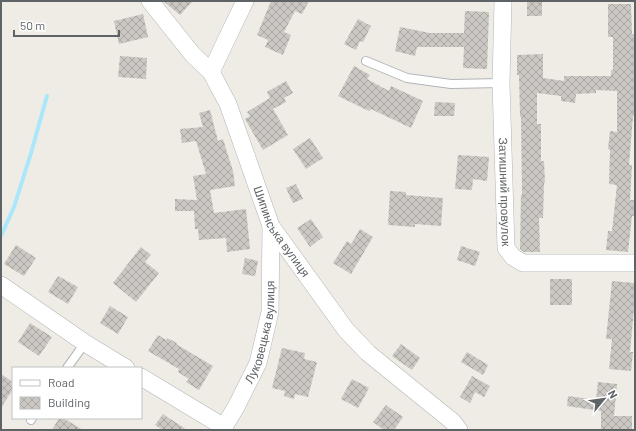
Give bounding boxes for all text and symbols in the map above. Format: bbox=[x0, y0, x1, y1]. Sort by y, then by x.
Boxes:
scale bar bbox=[14, 12, 119, 38]
text: 50 m bbox=[20, 18, 45, 32]
street label: Затишний провулок bbox=[497, 137, 514, 247]
street label: Шипинська вулиця bbox=[251, 184, 313, 279]
street label: Луковецька вулиця bbox=[241, 281, 277, 385]
legend bbox=[12, 367, 142, 419]
text: Road bbox=[48, 375, 75, 389]
north arrow bbox=[584, 379, 624, 419]
text: N bbox=[606, 388, 621, 400]
text: Building bbox=[48, 395, 90, 409]

